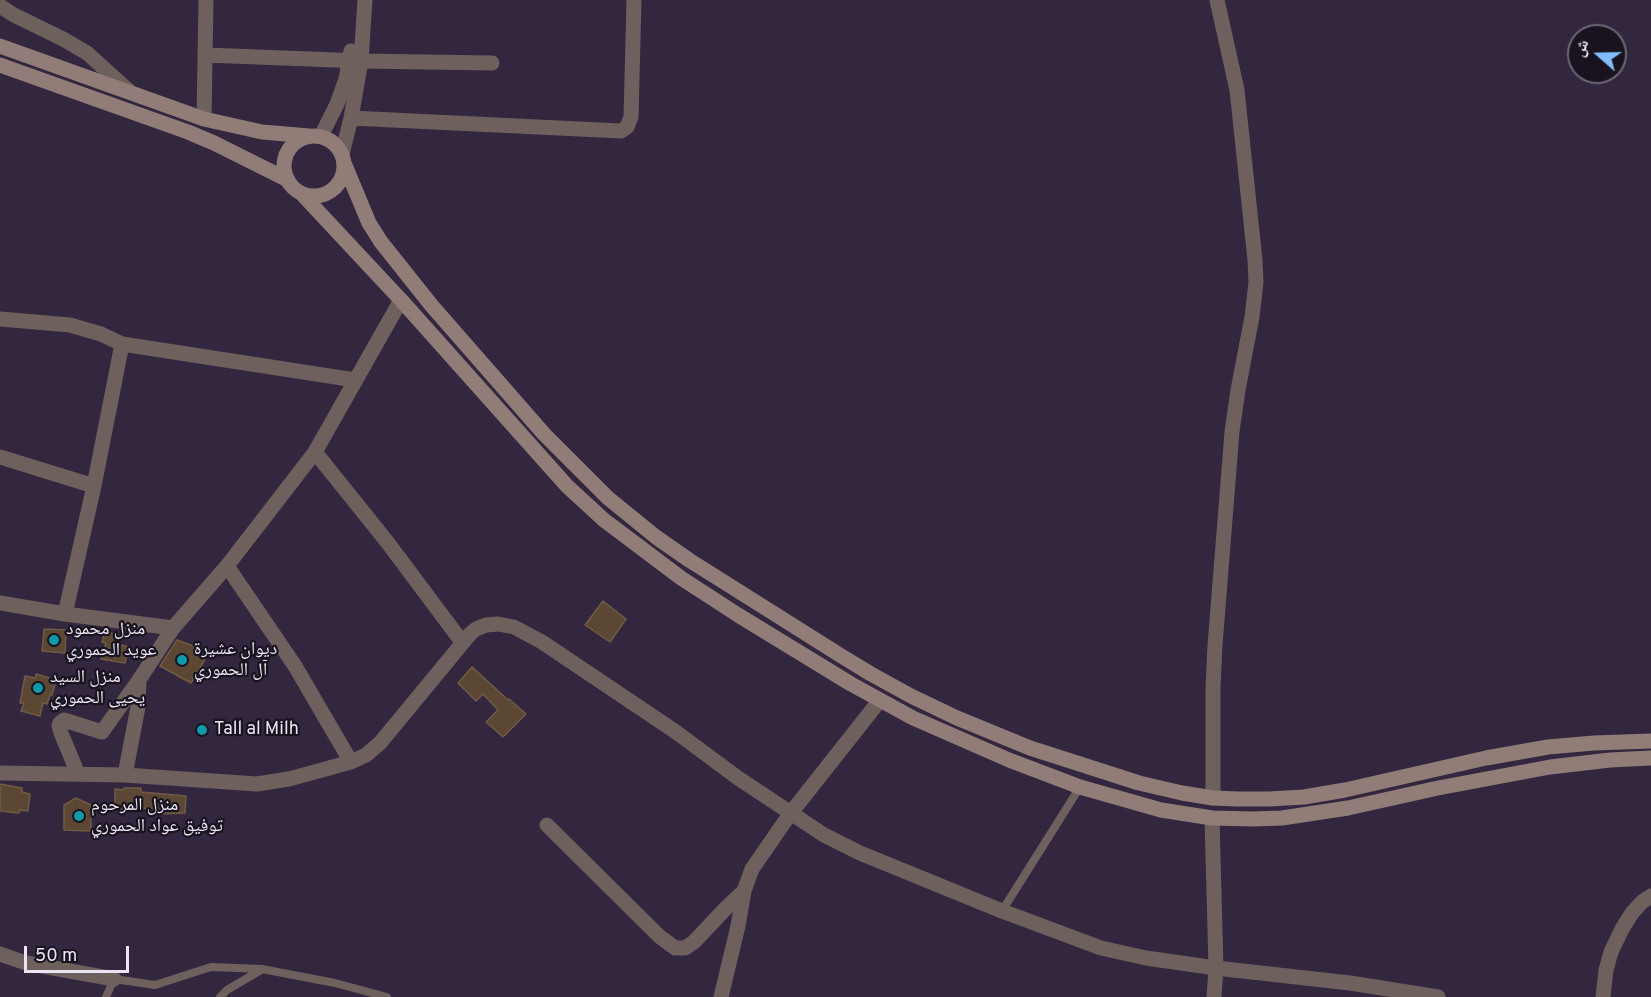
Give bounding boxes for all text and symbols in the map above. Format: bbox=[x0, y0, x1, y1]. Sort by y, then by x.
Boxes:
north arrow bbox=[1567, 24, 1627, 84]
text: ش bbox=[1570, 37, 1594, 60]
place label: منزل محمود عويد الحموري bbox=[66, 619, 156, 662]
marker: منزل محمود عويد الحموري bbox=[47, 633, 61, 647]
place label: ديوان عشيرة آل الحموري bbox=[194, 639, 277, 682]
marker: ديوان عشيرة آل الحموري bbox=[175, 653, 189, 667]
place label: منزل السيد يحيى الحموري bbox=[50, 667, 145, 710]
marker: منزل السيد يحيى الحموري bbox=[31, 681, 45, 695]
place label: Tall al Milh bbox=[214, 719, 299, 741]
marker: Tall al Milh bbox=[195, 723, 209, 737]
place label: منزل المرحوم توفيق عواد الحموري bbox=[91, 795, 223, 838]
marker: منزل المرحوم توفيق عواد الحموري bbox=[72, 809, 86, 823]
scale bar bbox=[27, 934, 132, 972]
text: 50 m bbox=[35, 945, 77, 968]

